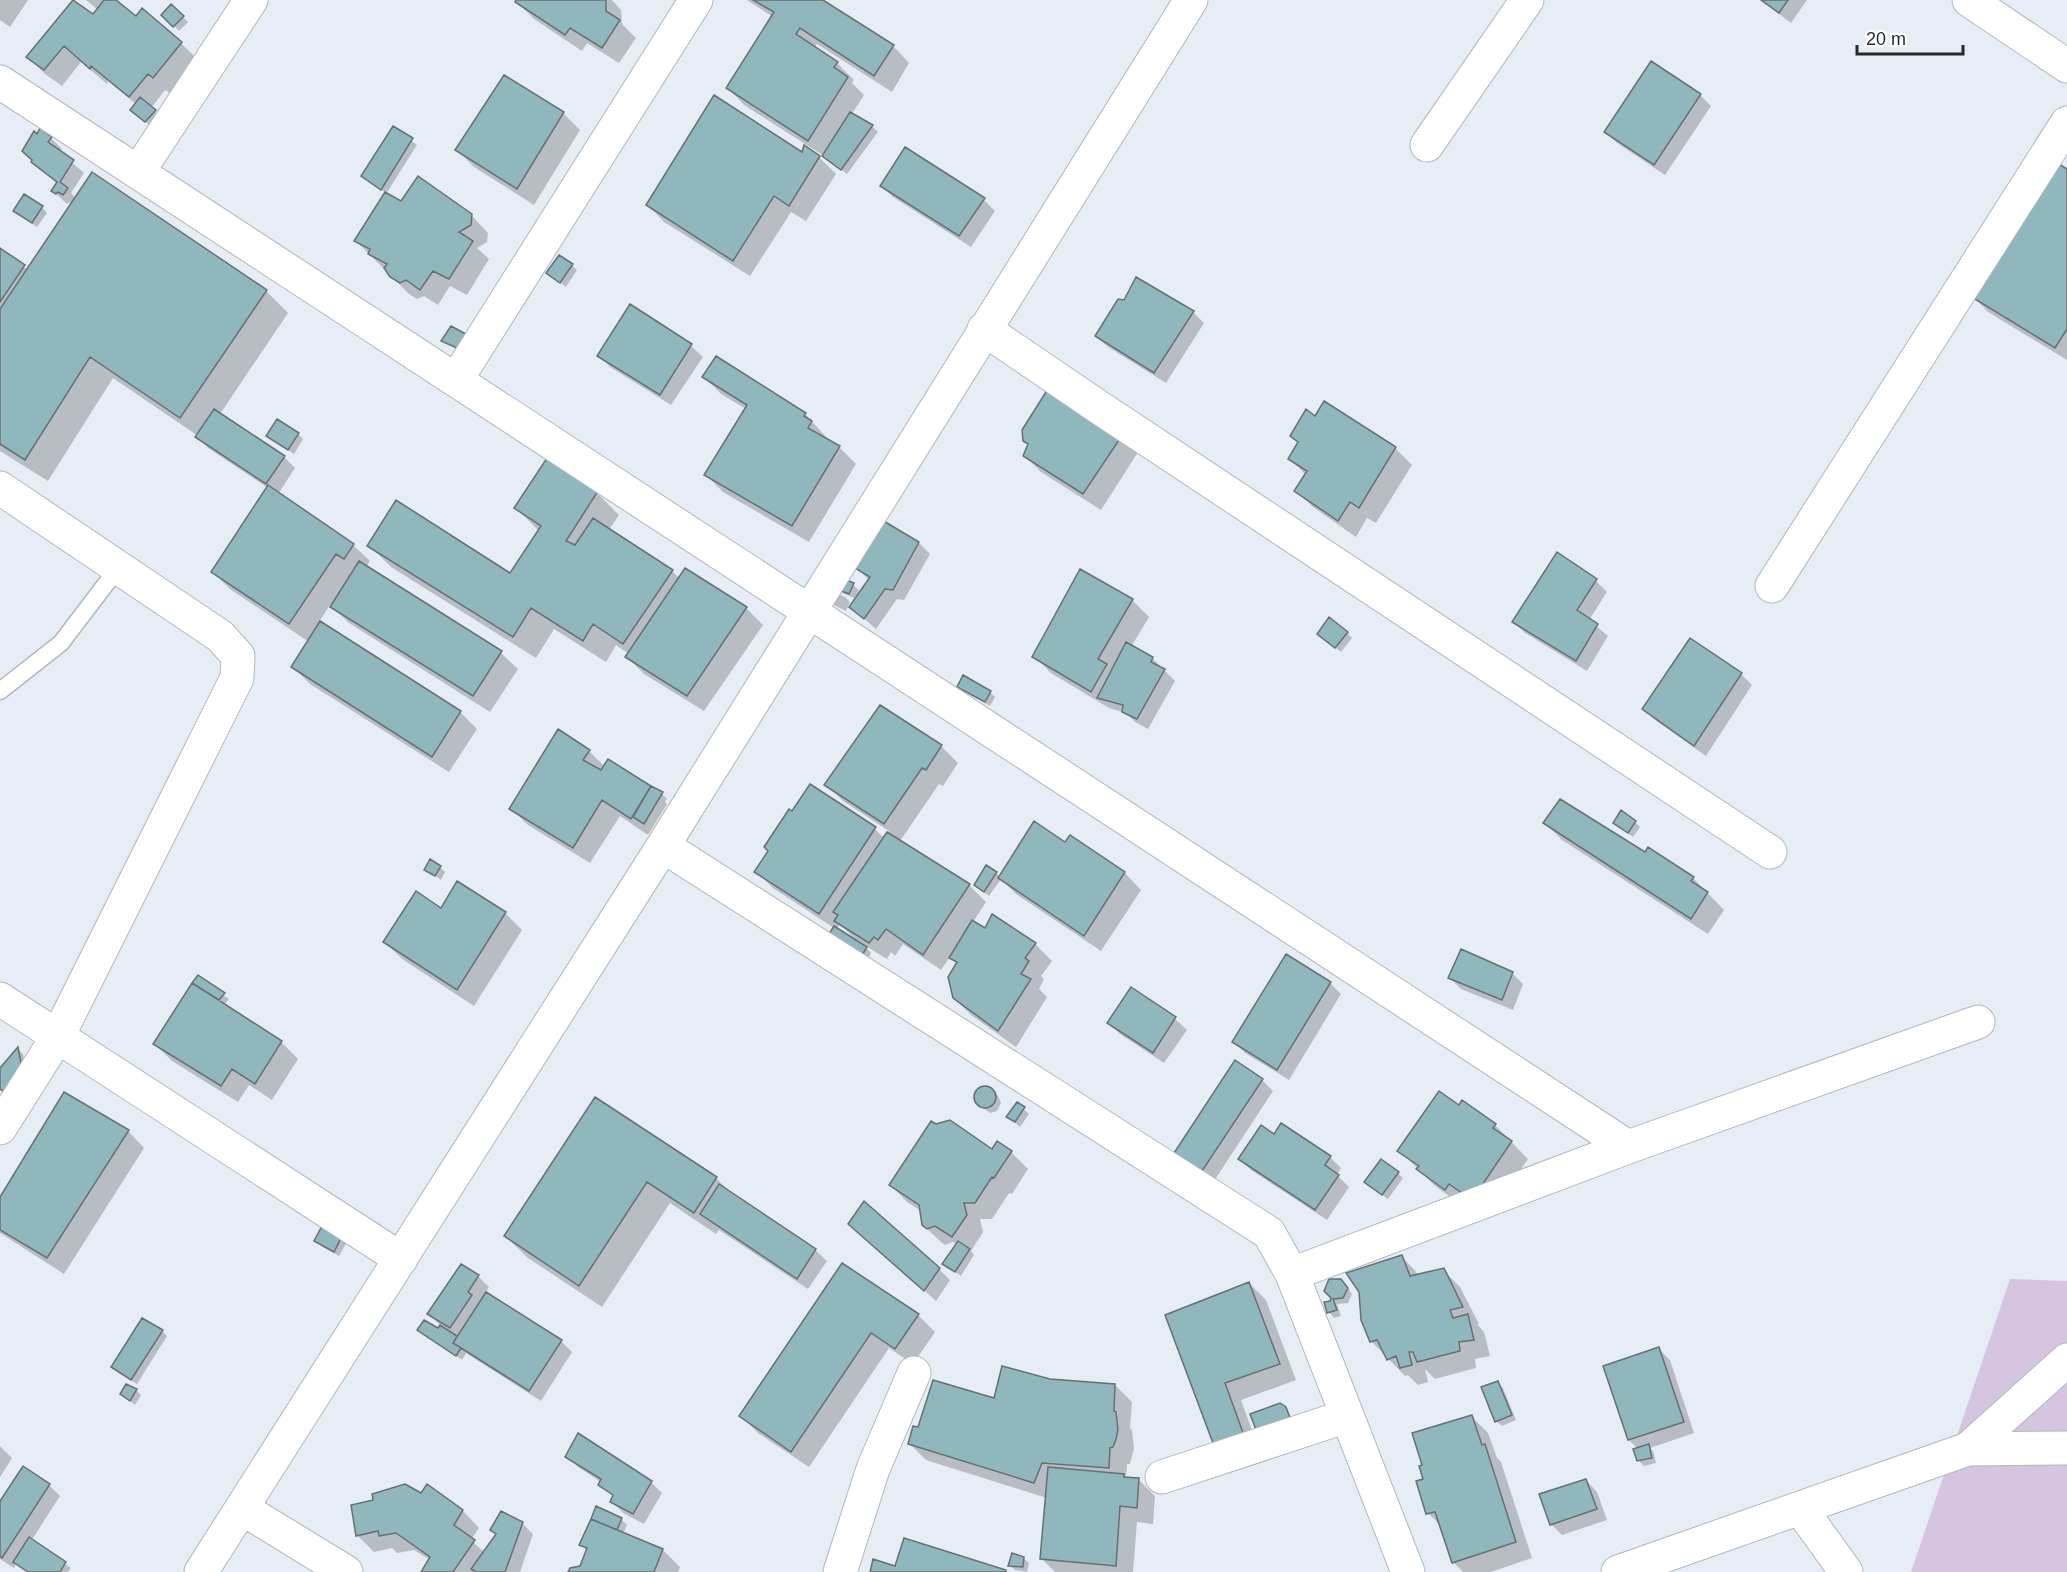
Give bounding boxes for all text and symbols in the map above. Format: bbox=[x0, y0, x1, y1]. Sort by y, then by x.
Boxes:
scale bar bbox=[1857, 18, 1964, 56]
text: 20 m bbox=[1866, 29, 1906, 49]

